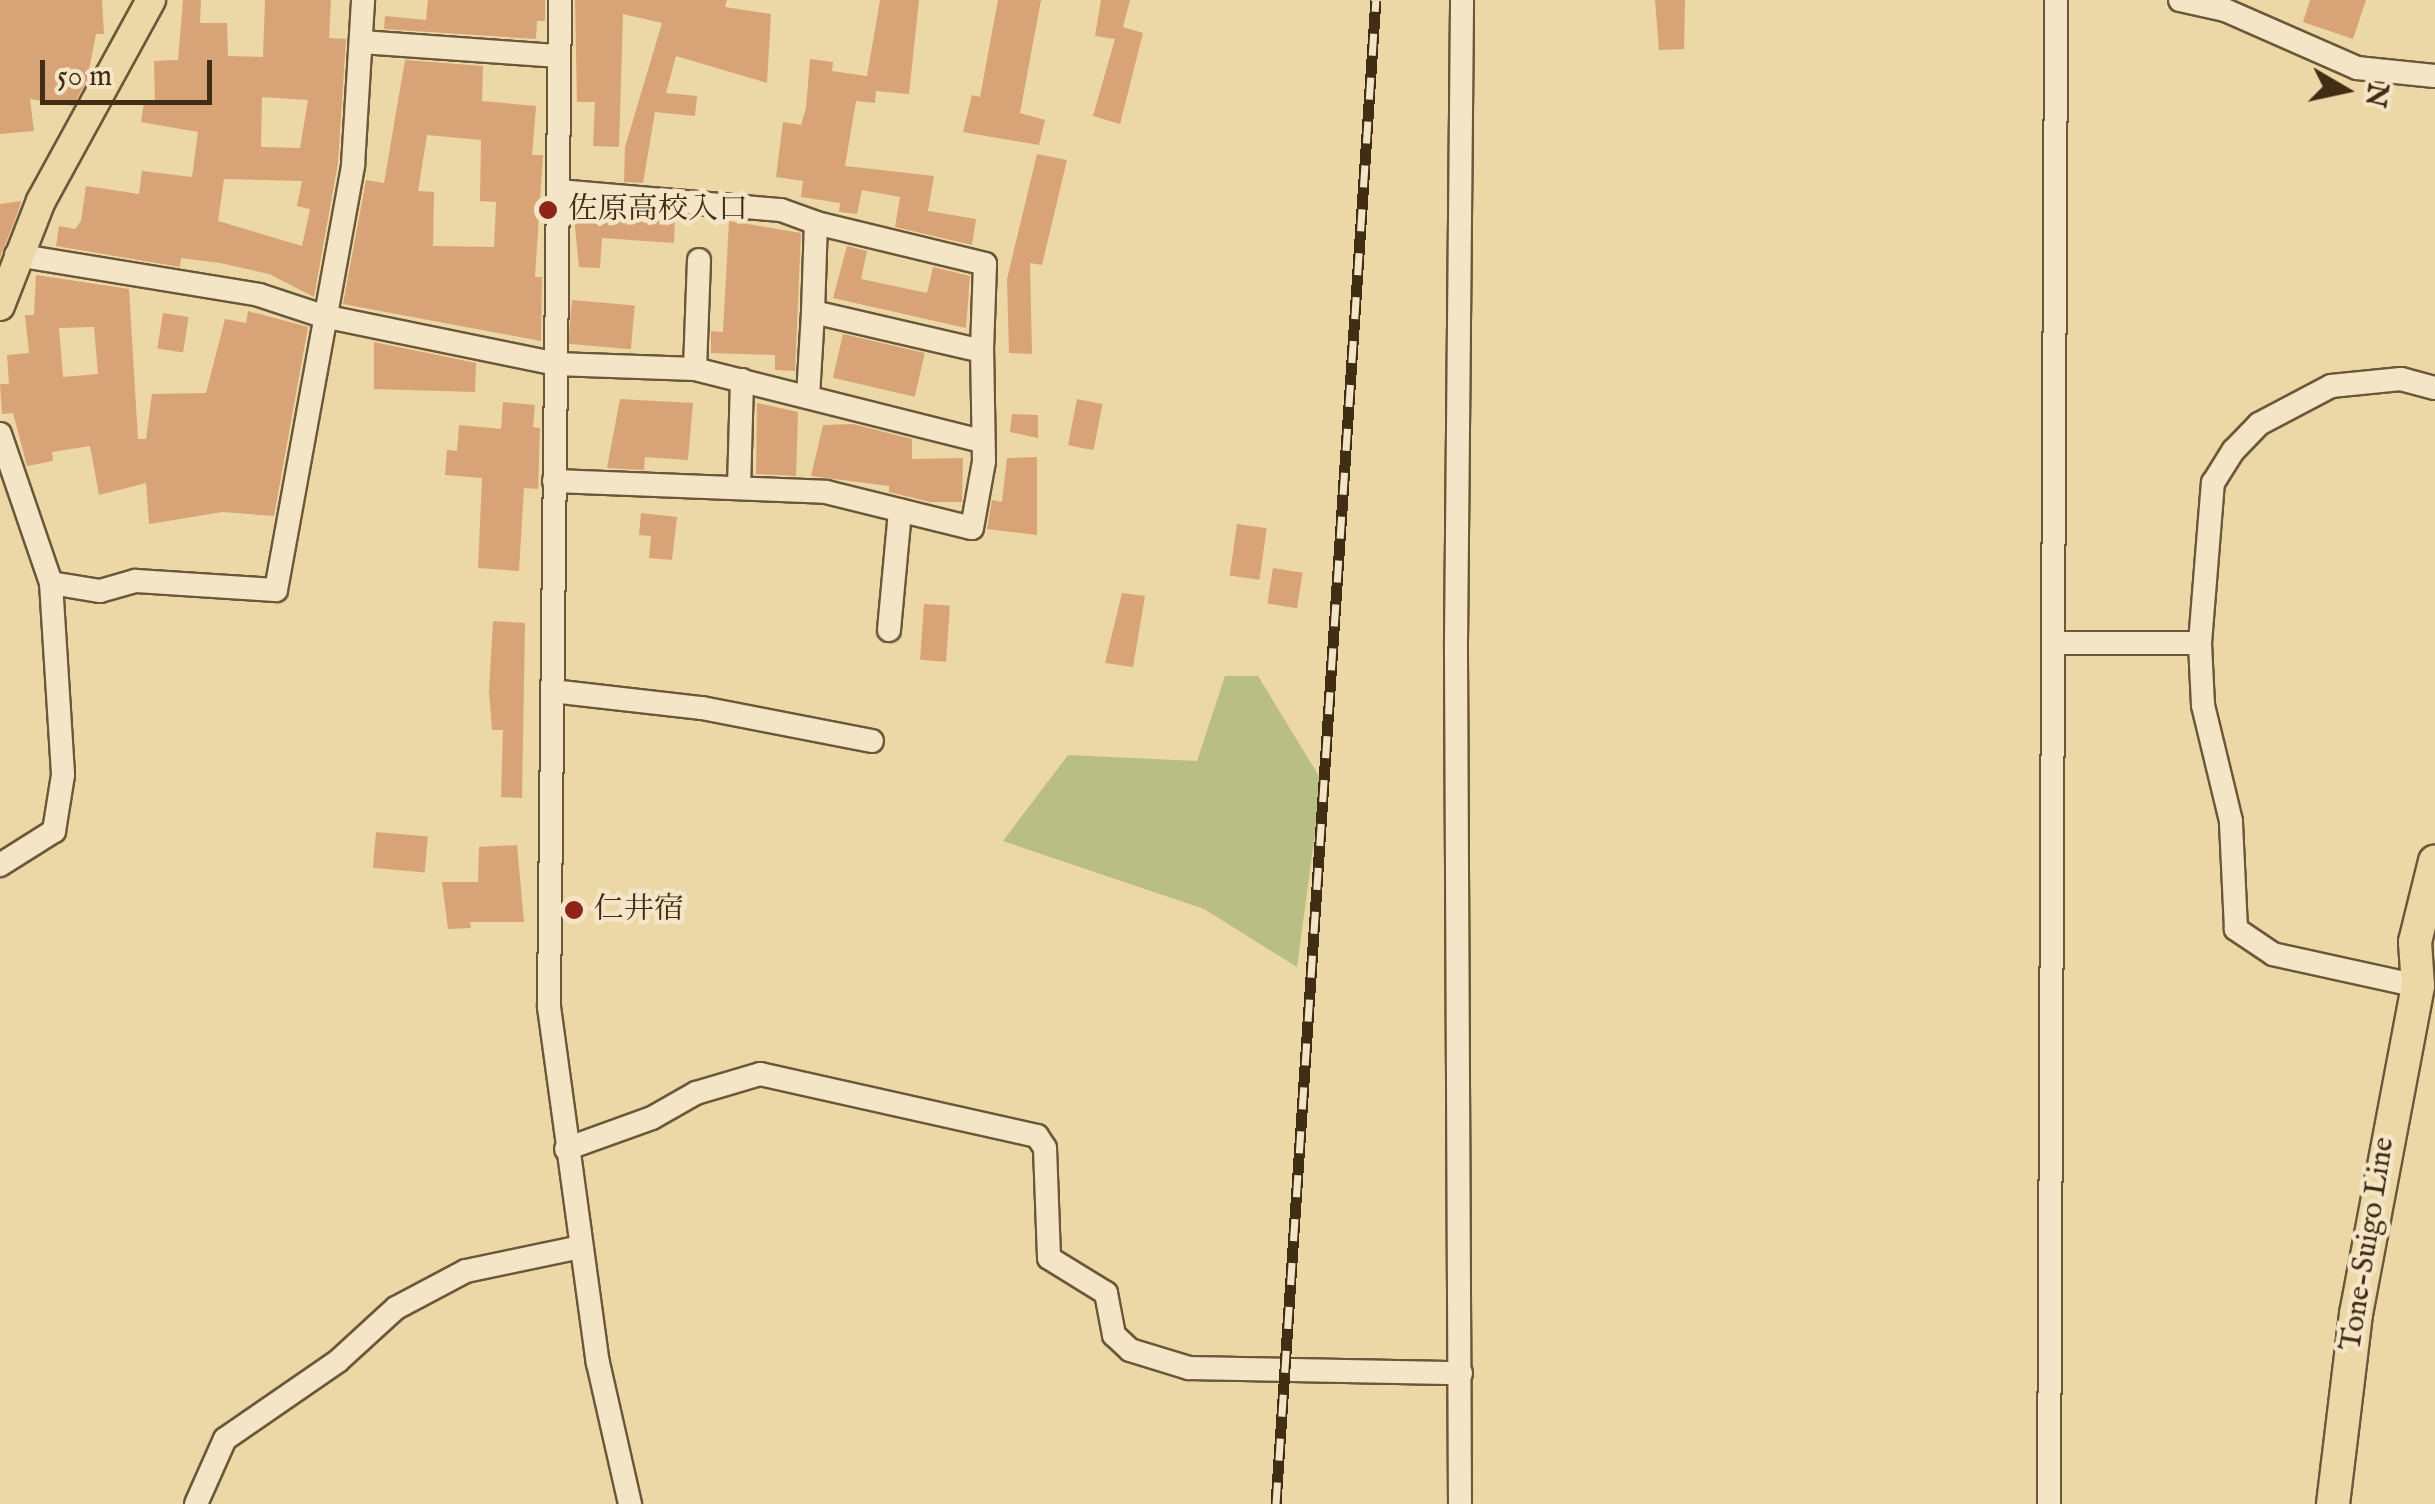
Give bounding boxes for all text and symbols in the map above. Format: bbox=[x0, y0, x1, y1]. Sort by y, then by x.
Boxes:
scale bar bbox=[45, 40, 218, 102]
north arrow bbox=[2295, 40, 2395, 140]
text: 50 m bbox=[57, 58, 112, 96]
text: N bbox=[2356, 80, 2394, 109]
place label: 佐原高校入口 bbox=[568, 192, 748, 228]
marker: 佐原高校入口 bbox=[537, 199, 559, 221]
place label: 仁井宿 bbox=[594, 892, 684, 928]
marker: 仁井宿 bbox=[563, 899, 585, 921]
street label: Tone-Suigo Line bbox=[2333, 1135, 2403, 1353]

